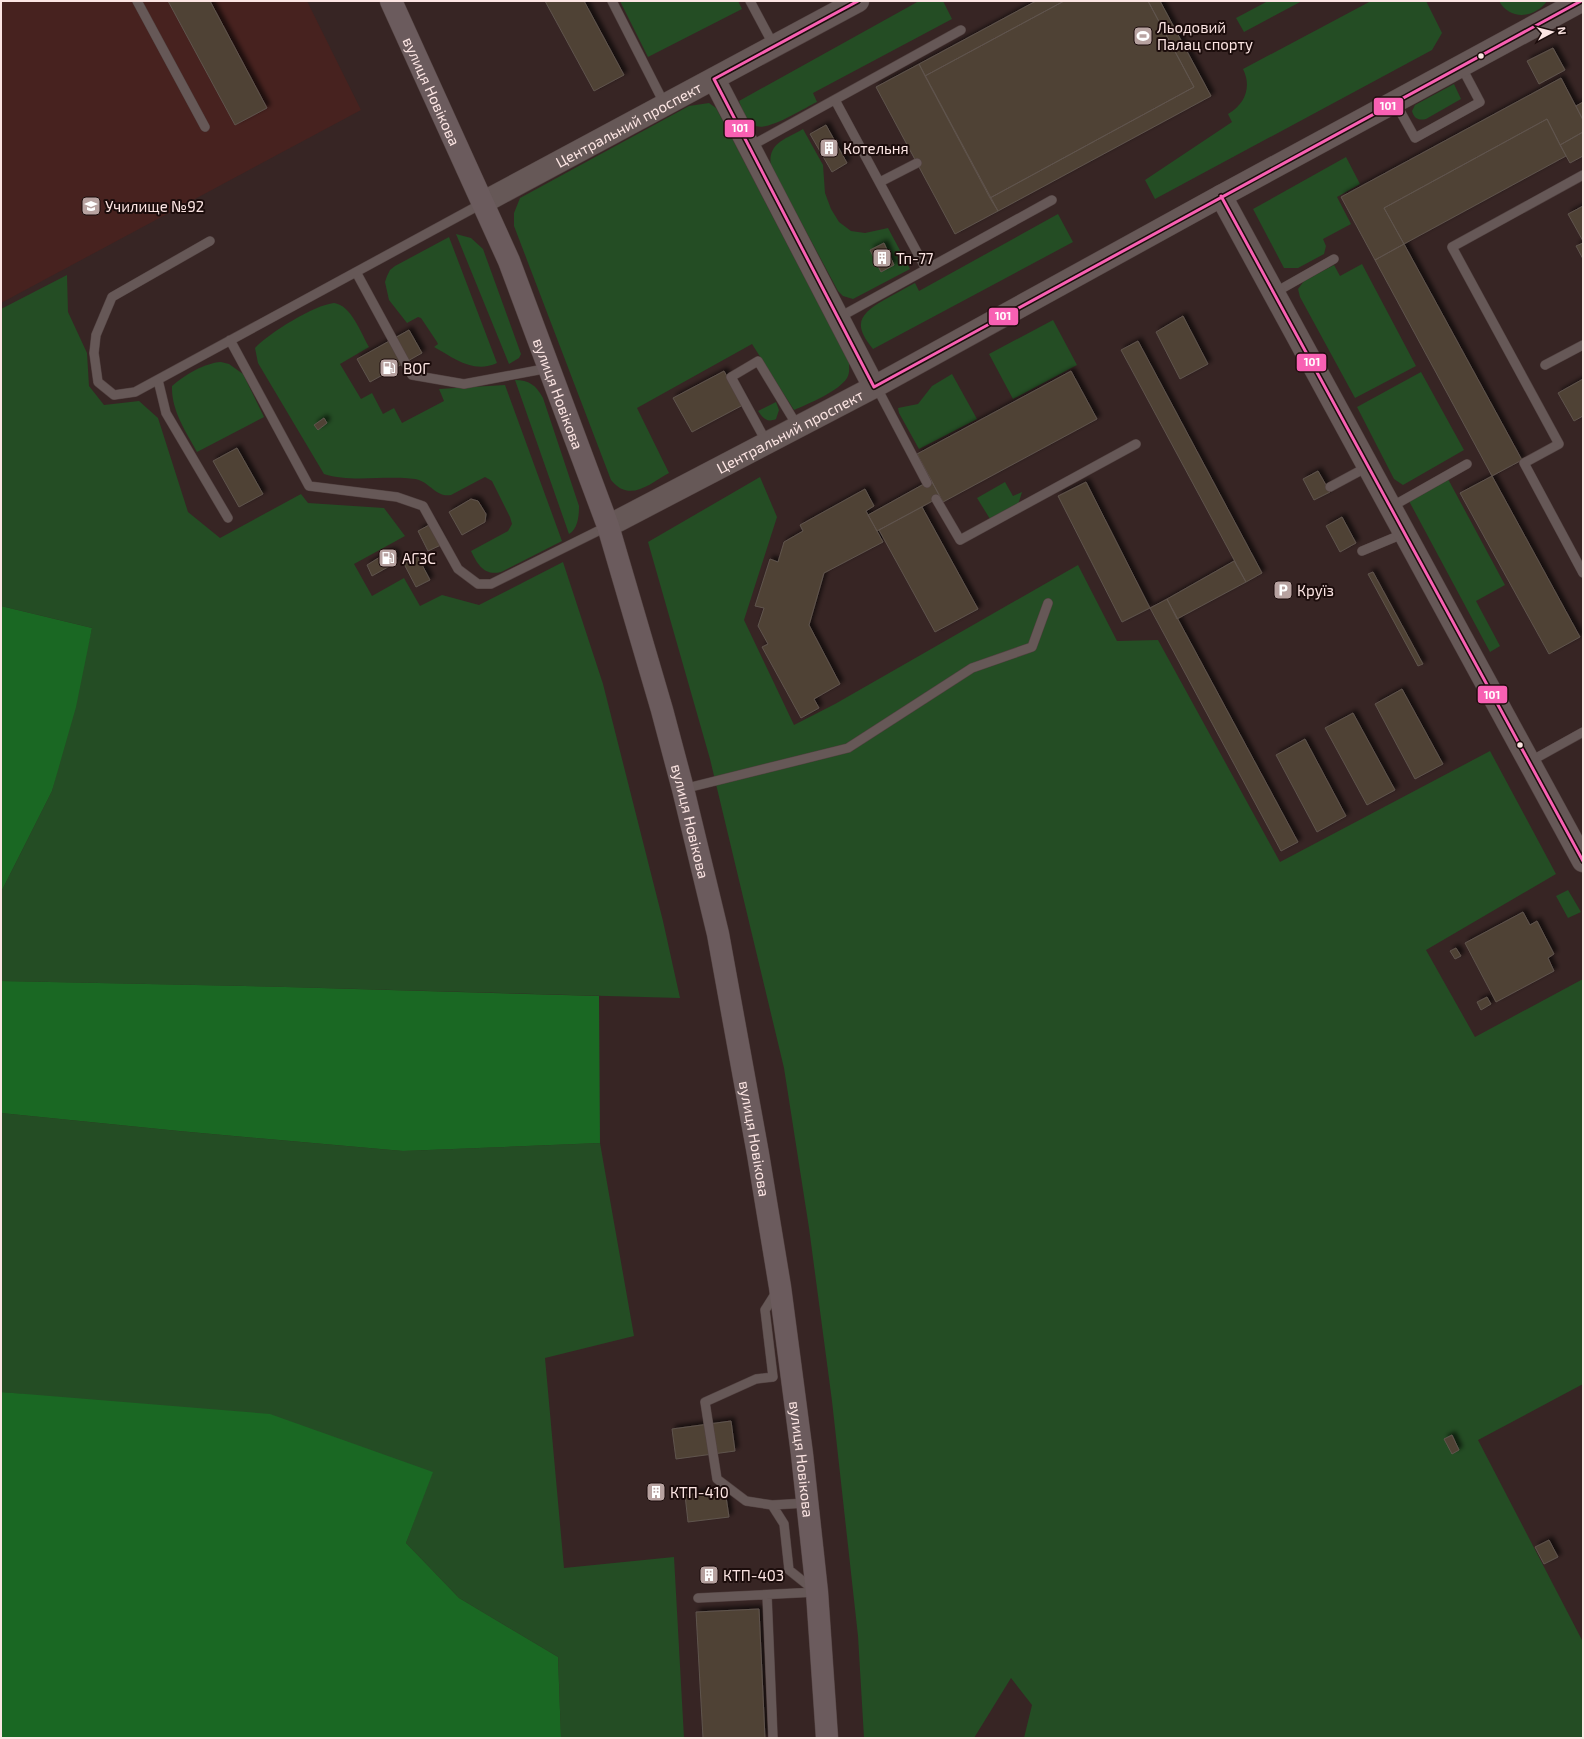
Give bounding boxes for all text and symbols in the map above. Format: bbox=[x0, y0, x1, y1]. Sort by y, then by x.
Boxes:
north arrow bbox=[1532, 12, 1572, 52]
place label: Льодовий Палац спорту bbox=[1157, 18, 1253, 54]
sports icon: Льодовий Палац спорту bbox=[1132, 25, 1154, 47]
text: N bbox=[1555, 26, 1569, 36]
street label: вулиця Новікова bbox=[399, 34, 464, 148]
unlabelled marker bbox=[1476, 51, 1486, 61]
street label: Центральний проспект bbox=[552, 78, 705, 171]
line badge: 101 bbox=[1373, 97, 1404, 116]
text: 101 bbox=[1380, 99, 1396, 112]
line badge: 101 bbox=[724, 119, 755, 138]
text: 101 bbox=[732, 121, 748, 134]
building icon: Котельня bbox=[818, 137, 840, 159]
place label: Котельня bbox=[843, 139, 909, 157]
school or university icon: Училище №92 bbox=[80, 195, 102, 217]
place label: Училище №92 bbox=[105, 197, 204, 215]
building icon: Тп-77 bbox=[871, 247, 893, 269]
place label: Тп-77 bbox=[896, 249, 934, 267]
line badge: 101 bbox=[988, 307, 1019, 326]
text: 101 bbox=[995, 309, 1011, 322]
street label: вулиця Новікова bbox=[530, 335, 587, 452]
line badge: 101 bbox=[1296, 353, 1327, 372]
text: 101 bbox=[1304, 355, 1320, 368]
fuel station icon: ВОГ bbox=[378, 357, 400, 379]
place label: ВОГ bbox=[403, 359, 430, 377]
street label: Центральний проспект bbox=[713, 385, 866, 477]
fuel station icon: АГЗС bbox=[377, 547, 399, 569]
place label: АГЗС bbox=[402, 549, 436, 567]
parking icon: Круїз bbox=[1272, 579, 1294, 601]
place label: Круїз bbox=[1297, 581, 1334, 600]
line badge: 101 bbox=[1477, 685, 1508, 704]
text: 101 bbox=[1484, 688, 1500, 701]
unlabelled marker bbox=[1515, 740, 1525, 750]
street label: вулиця Новікова bbox=[668, 762, 713, 880]
street label: вулиця Новікова bbox=[736, 1079, 774, 1198]
street label: вулиця Новікова bbox=[786, 1400, 818, 1518]
building icon: КТП-410 bbox=[645, 1481, 667, 1503]
place label: КТП-410 bbox=[670, 1483, 729, 1501]
building icon: КТП-403 bbox=[698, 1564, 720, 1586]
place label: КТП-403 bbox=[723, 1566, 784, 1584]

